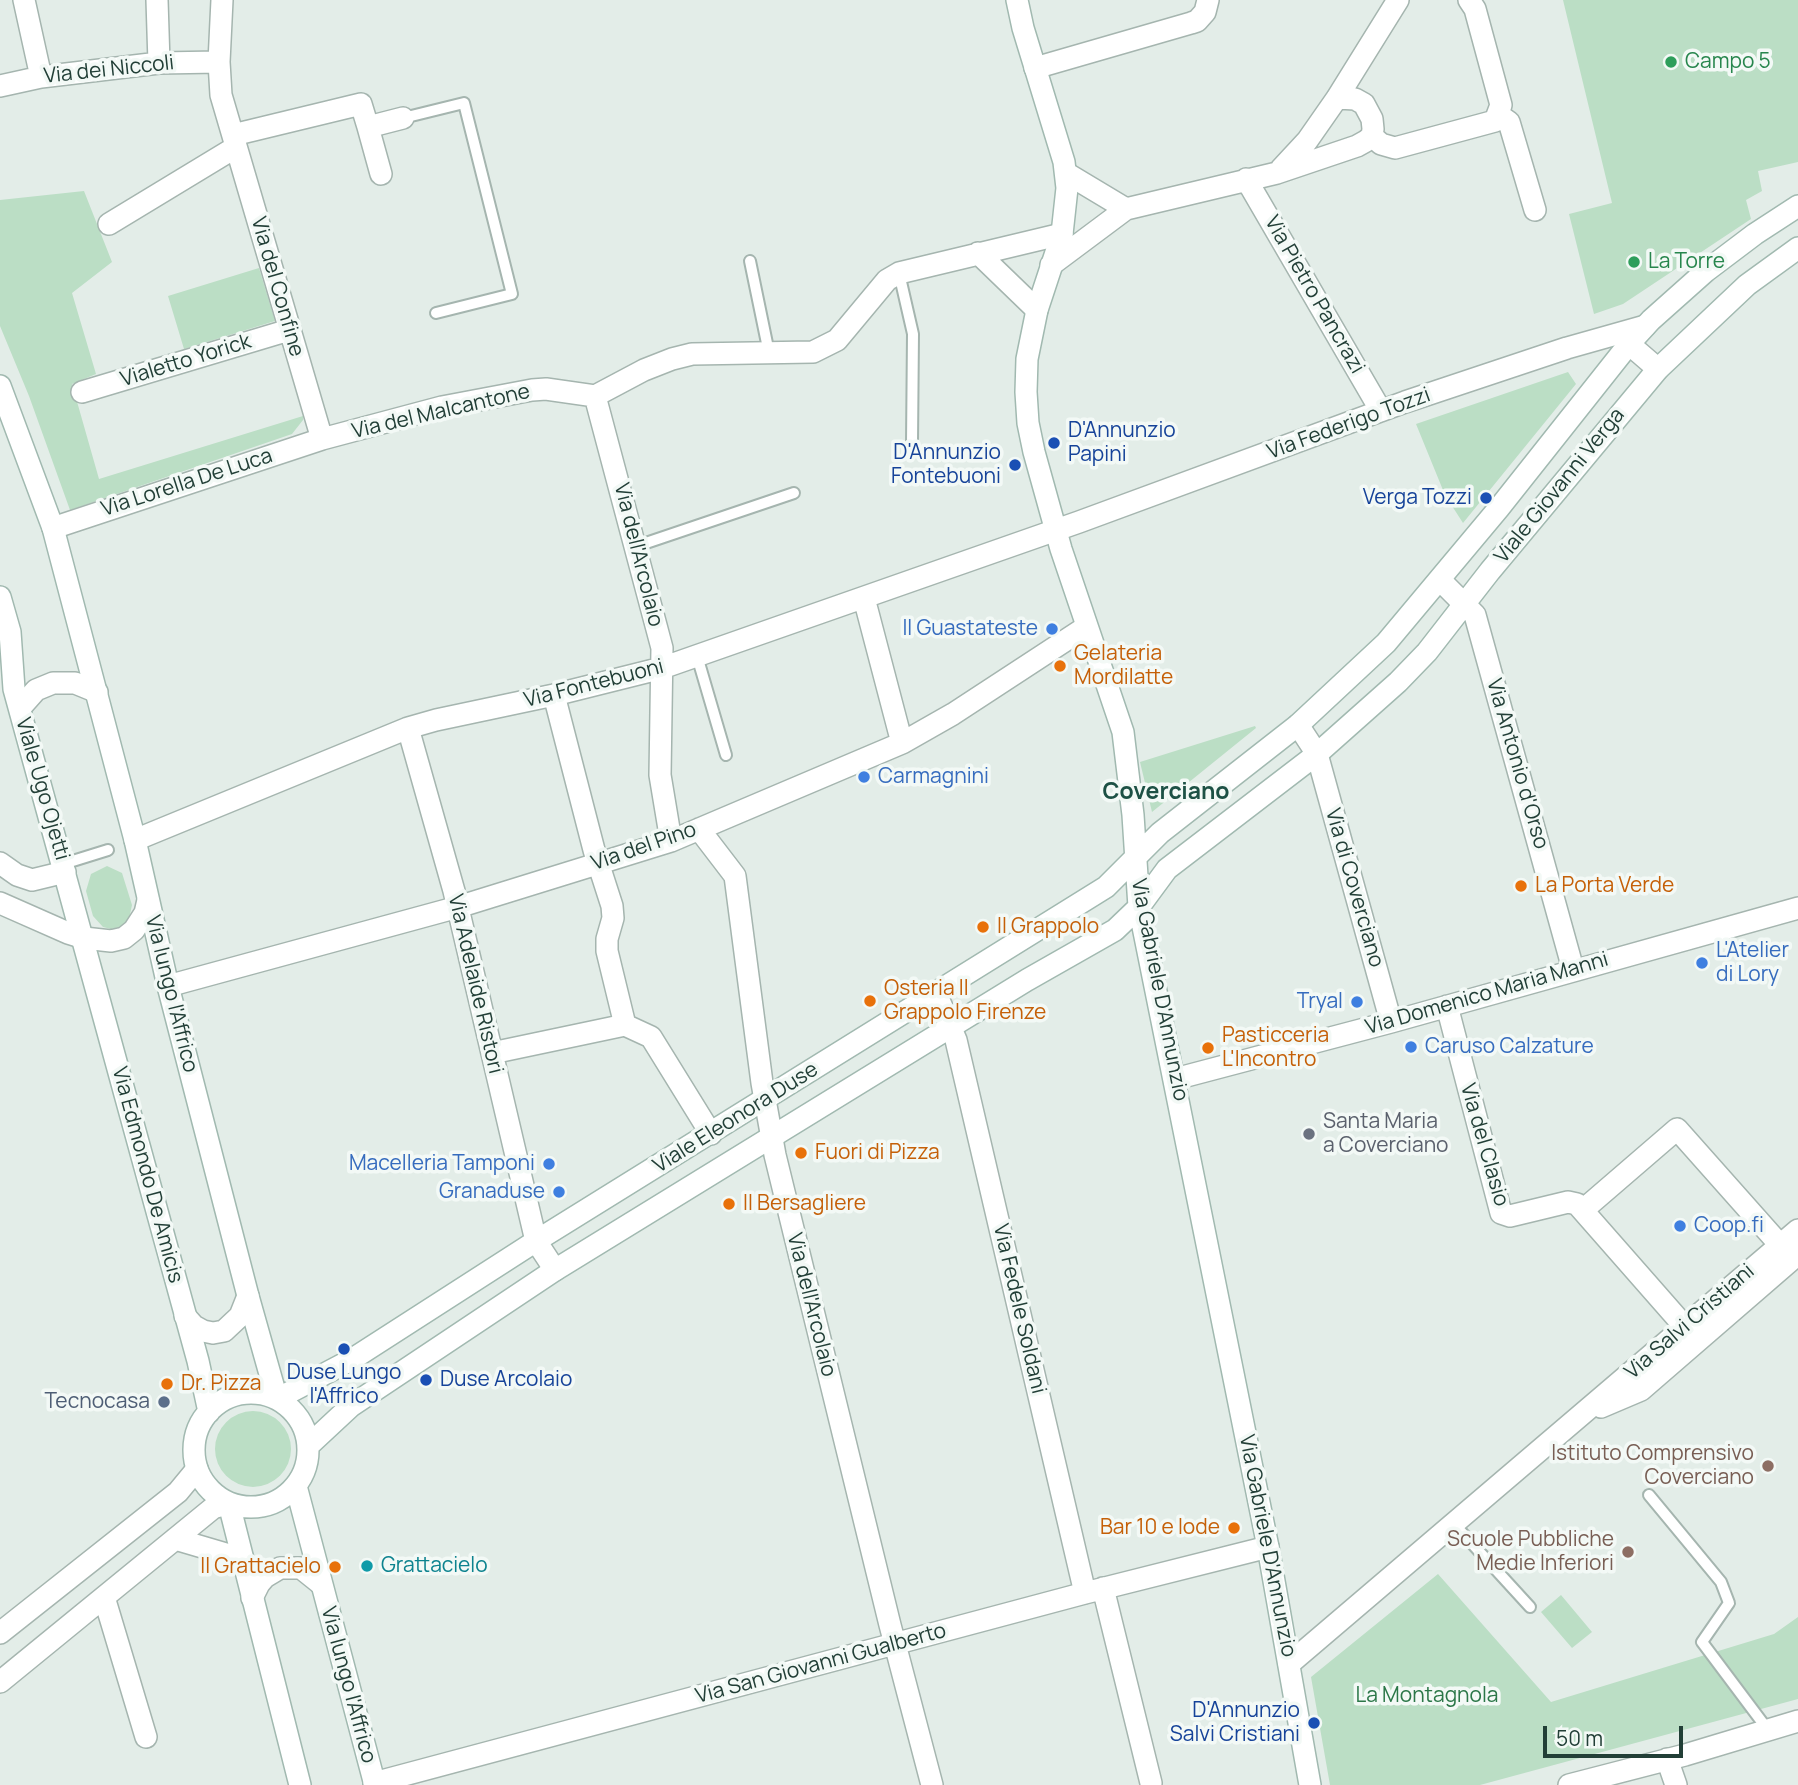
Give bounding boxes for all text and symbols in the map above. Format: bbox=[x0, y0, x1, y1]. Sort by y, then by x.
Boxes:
place label: Campo 5 bbox=[1685, 49, 1771, 75]
street label: Via dei Niccoli bbox=[43, 51, 175, 89]
marker: Campo 5 bbox=[1663, 54, 1679, 70]
street label: Via Pietro Pancrazi bbox=[1259, 212, 1369, 378]
street label: Via del Confine bbox=[245, 214, 309, 360]
place label: La Torre bbox=[1648, 249, 1725, 275]
marker: La Torre bbox=[1626, 254, 1642, 270]
street label: Vialetto Yorick bbox=[118, 329, 254, 393]
street label: Via del Malcantone bbox=[350, 379, 532, 445]
street label: Via Federigo Tozzi bbox=[1264, 383, 1434, 465]
street label: Viale Giovanni Verga bbox=[1490, 403, 1630, 569]
place label: D'Annunzio Papini bbox=[1068, 418, 1176, 468]
marker: D'Annunzio Papini bbox=[1046, 435, 1062, 451]
place label: D'Annunzio Fontebuoni bbox=[891, 440, 1001, 490]
street label: Via Lorella De Luca bbox=[98, 443, 276, 523]
marker: D'Annunzio Fontebuoni bbox=[1007, 457, 1023, 473]
street label: Via dell'Arcolaio bbox=[608, 481, 668, 629]
place label: Verga Tozzi bbox=[1363, 485, 1472, 511]
marker: Verga Tozzi bbox=[1478, 490, 1494, 506]
place label: Il Guastateste bbox=[902, 616, 1038, 642]
marker: Il Guastateste bbox=[1044, 621, 1060, 637]
place label: Gelateria Mordilatte bbox=[1074, 641, 1173, 691]
street label: Via Fontebuoni bbox=[522, 654, 666, 714]
marker: Gelateria Mordilatte bbox=[1052, 658, 1068, 674]
street label: Via Antonio d'Orso bbox=[1481, 676, 1553, 852]
street label: Viale Ugo Ojetti bbox=[10, 715, 74, 863]
place label: Carmagnini bbox=[878, 764, 989, 790]
marker: Carmagnini bbox=[856, 769, 872, 785]
district label: Coverciano bbox=[1103, 779, 1229, 807]
street label: Via di Coverciano bbox=[1319, 806, 1389, 970]
street label: Via del Pino bbox=[588, 817, 700, 877]
place label: La Porta Verde bbox=[1535, 873, 1674, 899]
street label: Via Gabriele D'Annunzio bbox=[1125, 877, 1193, 1103]
marker: La Porta Verde bbox=[1513, 878, 1529, 894]
street label: Via Adelaide Ristori bbox=[442, 892, 508, 1076]
street label: Via lungo l'Affrico bbox=[139, 913, 203, 1075]
place label: Il Grappolo bbox=[997, 914, 1099, 940]
marker: Il Grappolo bbox=[975, 919, 991, 935]
place label: L'Atelier di Lory bbox=[1716, 938, 1789, 988]
street label: Via Domenico Maria Manni bbox=[1363, 947, 1611, 1041]
marker: L'Atelier di Lory bbox=[1694, 955, 1710, 971]
place label: Osteria Il Grappolo Firenze bbox=[884, 976, 1046, 1026]
place label: Tryal bbox=[1297, 989, 1343, 1015]
marker: Osteria Il Grappolo Firenze bbox=[862, 993, 878, 1009]
marker: Tryal bbox=[1349, 994, 1365, 1010]
place label: Pasticceria L'Incontro bbox=[1222, 1023, 1329, 1073]
place label: Caruso Calzature bbox=[1425, 1034, 1594, 1060]
marker: Caruso Calzature bbox=[1403, 1039, 1419, 1055]
marker: Pasticceria L'Incontro bbox=[1200, 1040, 1216, 1056]
street label: Viale Eleonora Duse bbox=[649, 1057, 823, 1179]
street label: Via Edmondo De Amicis bbox=[106, 1064, 188, 1286]
street label: Via del Clasio bbox=[1454, 1081, 1514, 1209]
place label: Santa Maria a Coverciano bbox=[1323, 1109, 1448, 1159]
marker: Santa Maria a Coverciano bbox=[1301, 1126, 1317, 1142]
place label: Fuori di Pizza bbox=[815, 1140, 940, 1166]
marker: Fuori di Pizza bbox=[793, 1145, 809, 1161]
place label: Macelleria Tamponi bbox=[349, 1151, 535, 1177]
marker: Macelleria Tamponi bbox=[541, 1156, 557, 1172]
place label: Granaduse bbox=[439, 1179, 545, 1205]
marker: Granaduse bbox=[551, 1184, 567, 1200]
place label: Il Bersagliere bbox=[743, 1191, 866, 1217]
marker: Il Bersagliere bbox=[721, 1196, 737, 1212]
place label: Coop.fi bbox=[1694, 1213, 1764, 1239]
marker: Coop.fi bbox=[1672, 1218, 1688, 1234]
street label: Via Fedele Soldani bbox=[987, 1222, 1051, 1396]
street label: Via dell'Arcolaio bbox=[781, 1231, 841, 1379]
street label: Via Salvi Cristiani bbox=[1620, 1259, 1760, 1385]
marker: Duse Lungo l'Affrico bbox=[336, 1341, 352, 1357]
place label: Duse Lungo l'Affrico bbox=[287, 1360, 401, 1410]
place label: Duse Arcolaio bbox=[440, 1367, 572, 1393]
place label: Dr. Pizza bbox=[181, 1371, 261, 1397]
marker: Duse Arcolaio bbox=[418, 1372, 434, 1388]
marker: Dr. Pizza bbox=[159, 1376, 175, 1392]
place label: Tecnocasa bbox=[45, 1389, 150, 1415]
marker: Tecnocasa bbox=[156, 1394, 172, 1410]
street label: Via Gabriele D'Annunzio bbox=[1233, 1433, 1301, 1659]
place label: Istituto Comprensivo Coverciano bbox=[1551, 1441, 1754, 1491]
marker: Istituto Comprensivo Coverciano bbox=[1760, 1458, 1776, 1474]
place label: Bar 10 e lode bbox=[1100, 1515, 1220, 1541]
marker: Bar 10 e lode bbox=[1226, 1520, 1242, 1536]
place label: Scuole Pubbliche Medie Inferiori bbox=[1447, 1527, 1614, 1577]
marker: Scuole Pubbliche Medie Inferiori bbox=[1620, 1544, 1636, 1560]
place label: Grattacielo bbox=[381, 1553, 488, 1579]
place label: Il Grattacielo bbox=[200, 1554, 321, 1580]
marker: Grattacielo bbox=[359, 1558, 375, 1574]
marker: Il Grattacielo bbox=[327, 1559, 343, 1575]
street label: Via lungo l'Affrico bbox=[315, 1604, 381, 1766]
street label: Via San Giovanni Gualberto bbox=[693, 1618, 949, 1710]
park label: La Montagnola bbox=[1355, 1683, 1499, 1709]
place label: D'Annunzio Salvi Cristiani bbox=[1170, 1698, 1300, 1748]
scale bar bbox=[1546, 1712, 1686, 1756]
marker: D'Annunzio Salvi Cristiani bbox=[1306, 1715, 1322, 1731]
text: 50 m bbox=[1556, 1724, 1603, 1752]

